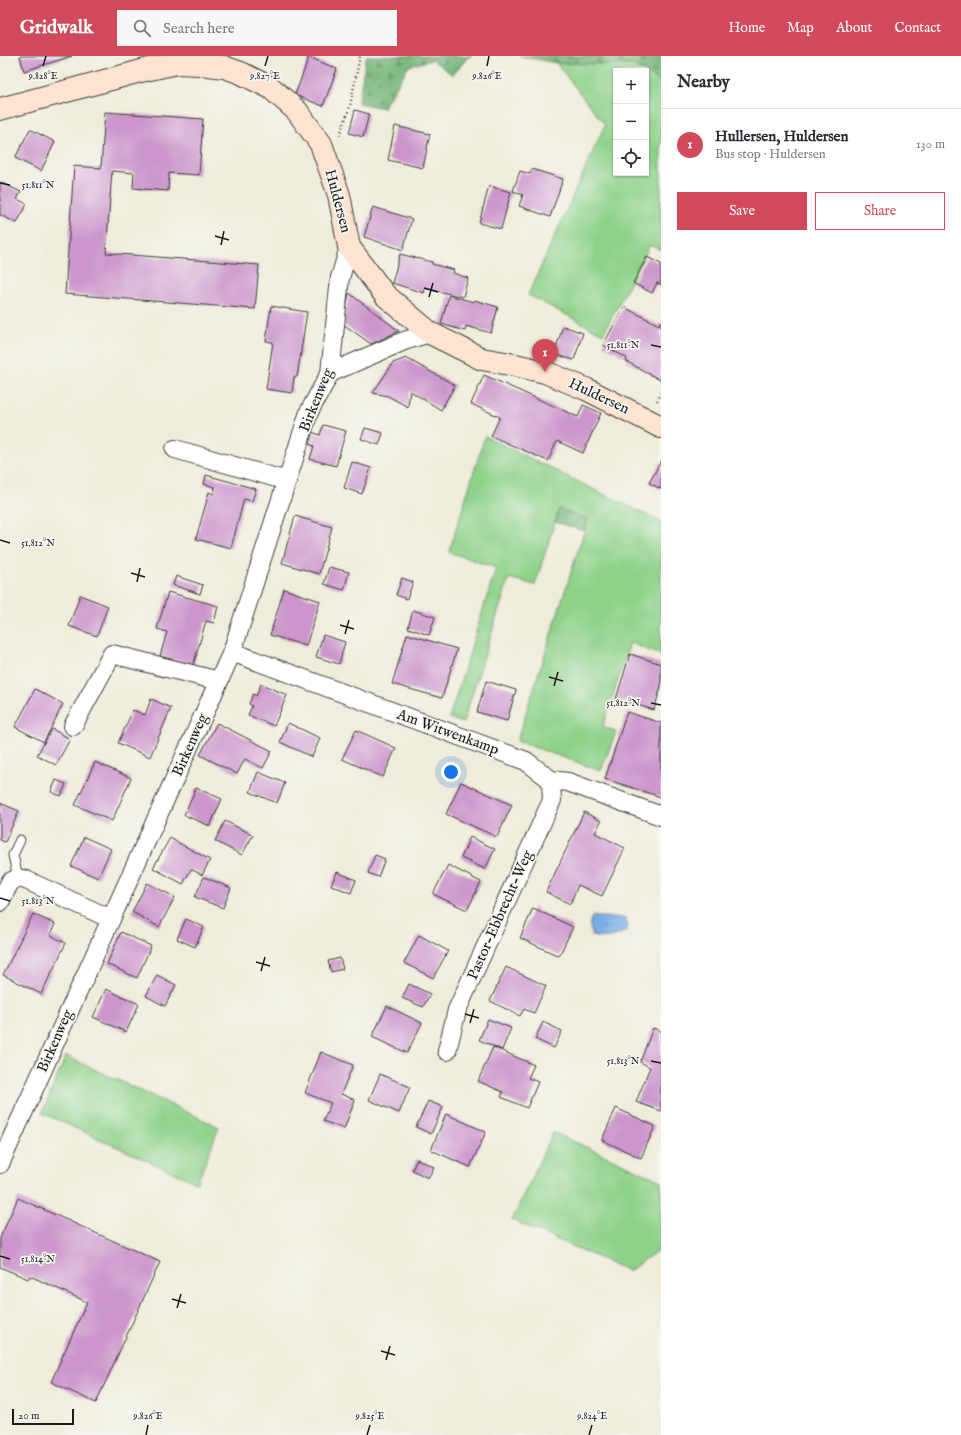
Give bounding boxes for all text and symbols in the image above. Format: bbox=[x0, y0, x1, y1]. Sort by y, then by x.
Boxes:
search box bbox=[117, 10, 397, 46]
text: Gridwalk bbox=[20, 16, 93, 40]
icon: search bbox=[131, 17, 153, 39]
text: Search here bbox=[163, 19, 235, 38]
text: Home bbox=[729, 19, 765, 37]
text: Map bbox=[787, 19, 814, 37]
text: About bbox=[836, 19, 872, 37]
text: Contact bbox=[894, 19, 941, 37]
map controls bbox=[613, 68, 649, 176]
button: + bbox=[613, 68, 649, 104]
text: 9.828°E bbox=[27, 70, 58, 83]
text: 9.827°E bbox=[249, 70, 280, 83]
text: 9.826°E bbox=[471, 70, 502, 83]
text: Nearby bbox=[677, 72, 730, 93]
button: − bbox=[613, 104, 649, 140]
text: Hullersen, Huldersen bbox=[715, 127, 848, 146]
text: 1 bbox=[688, 136, 692, 153]
text: 130 m bbox=[916, 136, 945, 153]
button: locate bbox=[613, 140, 649, 176]
text: Bus stop · Huldersen bbox=[715, 146, 826, 163]
street label: Huldersen bbox=[320, 167, 356, 235]
text: 51.811°N bbox=[22, 179, 55, 192]
button: Save bbox=[677, 192, 807, 230]
button: Share bbox=[815, 192, 945, 230]
pin: 1 bbox=[532, 339, 558, 372]
text: 51.811°N bbox=[607, 339, 640, 352]
street label: Birkenweg bbox=[295, 365, 338, 435]
street label: Huldersen bbox=[566, 374, 632, 418]
text: 51.812°N bbox=[21, 537, 55, 550]
text: 51.812°N bbox=[606, 697, 640, 710]
street label: Am Witwenkamp bbox=[393, 704, 502, 759]
street label: Birkenweg bbox=[168, 710, 213, 779]
your location bbox=[441, 762, 461, 782]
street label: Pastor-Ebbrecht-Weg bbox=[463, 846, 537, 983]
text: 51.813°N bbox=[22, 895, 55, 908]
street label: Birkenweg bbox=[33, 1006, 78, 1075]
text: 51.813°N bbox=[607, 1055, 640, 1068]
text: 51.814°N bbox=[21, 1253, 55, 1266]
scale bar bbox=[12, 1407, 74, 1426]
text: 20 m bbox=[18, 1409, 39, 1423]
text: 9.826°E bbox=[132, 1410, 163, 1423]
text: 9.825°E bbox=[355, 1410, 384, 1423]
text: 9.824°E bbox=[576, 1410, 607, 1423]

